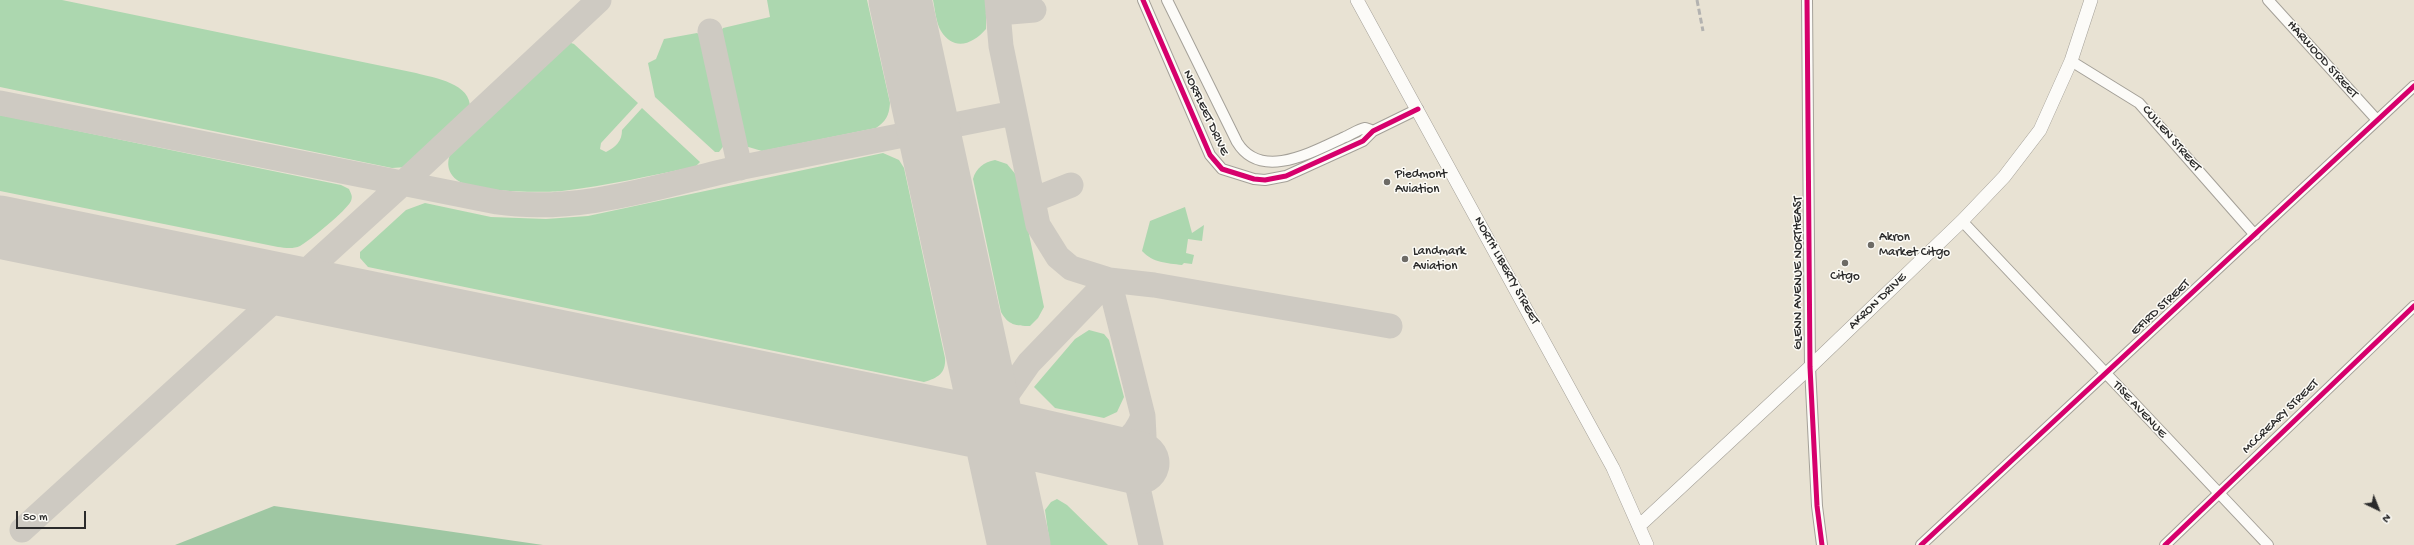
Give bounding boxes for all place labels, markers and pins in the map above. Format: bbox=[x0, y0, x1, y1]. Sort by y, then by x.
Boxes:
place label: Piedmont Aviation bbox=[1395, 167, 1447, 198]
marker: Piedmont Aviation bbox=[1382, 177, 1392, 187]
place label: Akron Market Citgo bbox=[1879, 230, 1950, 261]
marker: Akron Market Citgo bbox=[1866, 240, 1876, 250]
place label: Landmark Aviation bbox=[1413, 244, 1466, 275]
marker: Landmark Aviation bbox=[1400, 254, 1410, 264]
marker: Citgo bbox=[1840, 258, 1850, 268]
place label: Citgo bbox=[1830, 269, 1860, 285]

